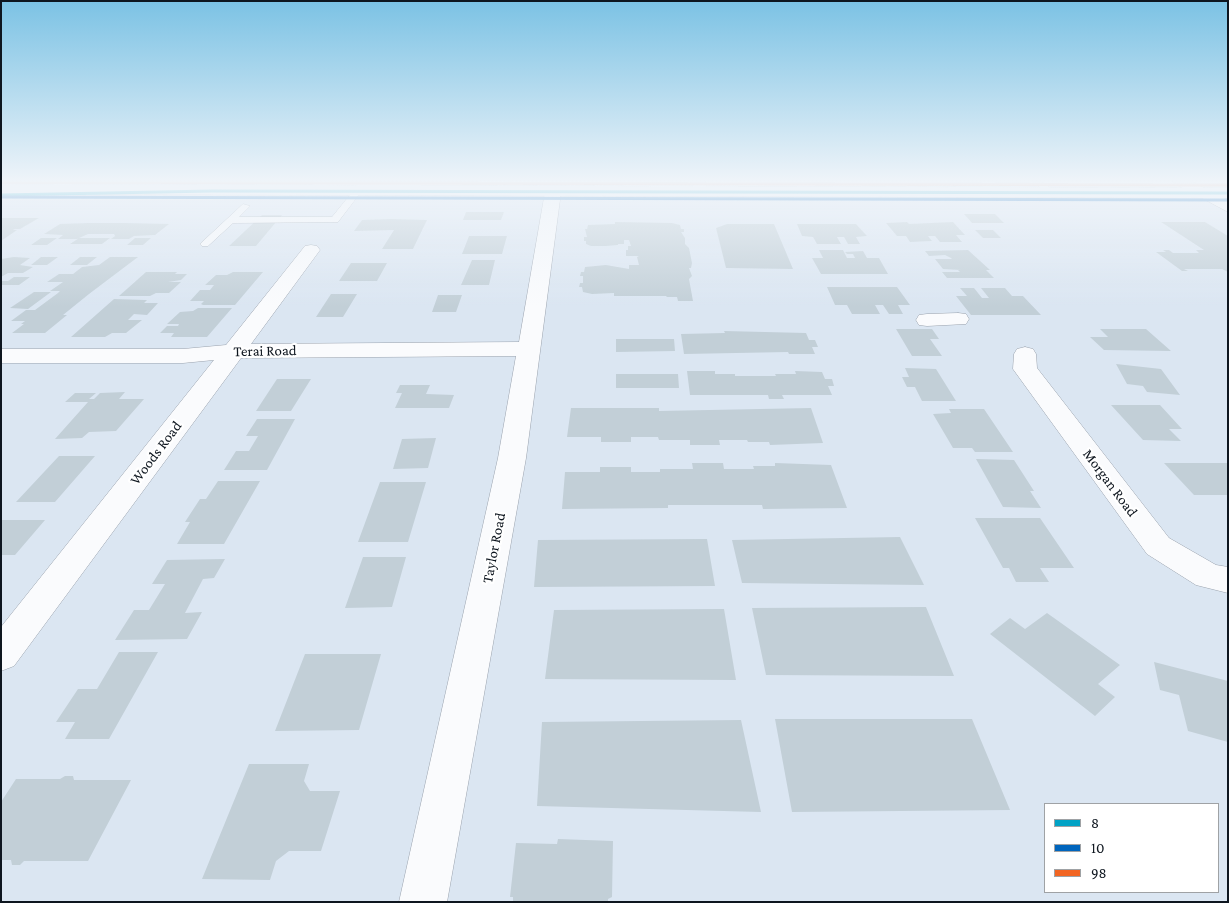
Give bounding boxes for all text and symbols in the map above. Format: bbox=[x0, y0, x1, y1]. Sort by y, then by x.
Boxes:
street label: Terai Road bbox=[233, 341, 297, 361]
street label: Woods Road bbox=[126, 418, 186, 488]
street label: Morgan Road bbox=[1079, 445, 1141, 521]
street label: Taylor Road bbox=[478, 511, 510, 585]
legend bbox=[1044, 803, 1219, 893]
text: 8 bbox=[1091, 815, 1099, 831]
text: 10 bbox=[1091, 840, 1104, 856]
text: 98 bbox=[1091, 865, 1107, 881]

